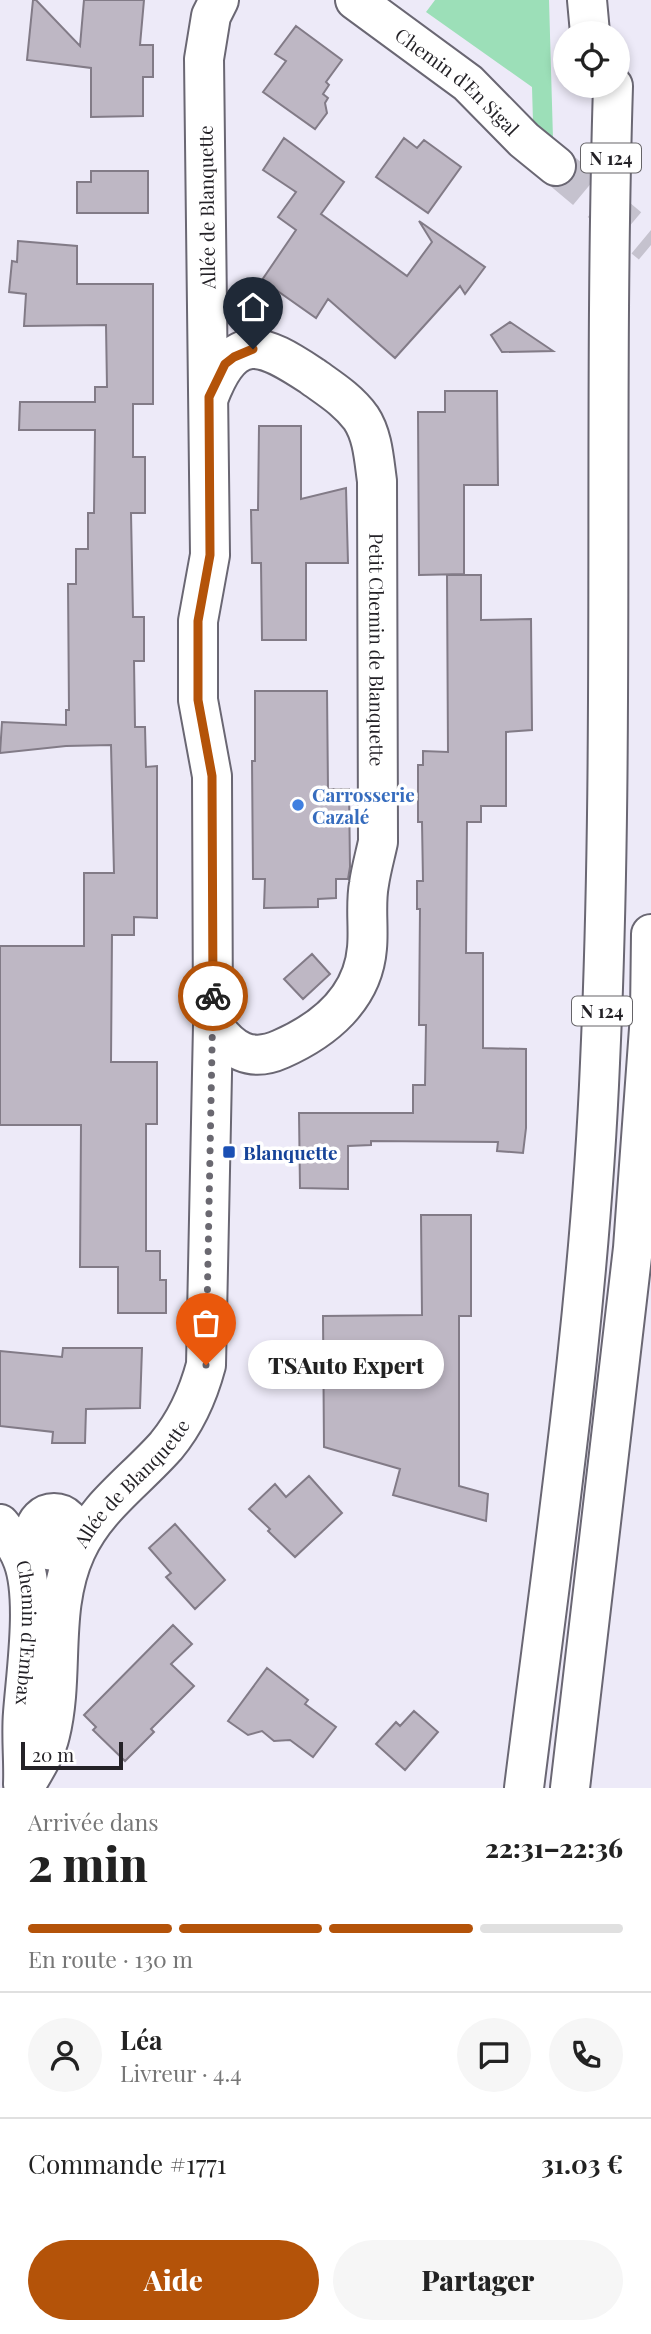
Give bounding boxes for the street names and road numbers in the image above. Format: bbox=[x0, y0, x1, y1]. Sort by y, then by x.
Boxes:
street label: Chemin d'En Sigal bbox=[390, 21, 526, 141]
street label: Allée de Blanquette bbox=[192, 125, 220, 290]
road number: N 124 bbox=[581, 144, 641, 173]
street label: Petit Chemin de Blanquette bbox=[364, 533, 391, 767]
road number: N 124 bbox=[572, 996, 632, 1026]
street label: Allée de Blanquette bbox=[67, 1414, 195, 1553]
street label: Chemin d'Embax bbox=[11, 1557, 43, 1707]

